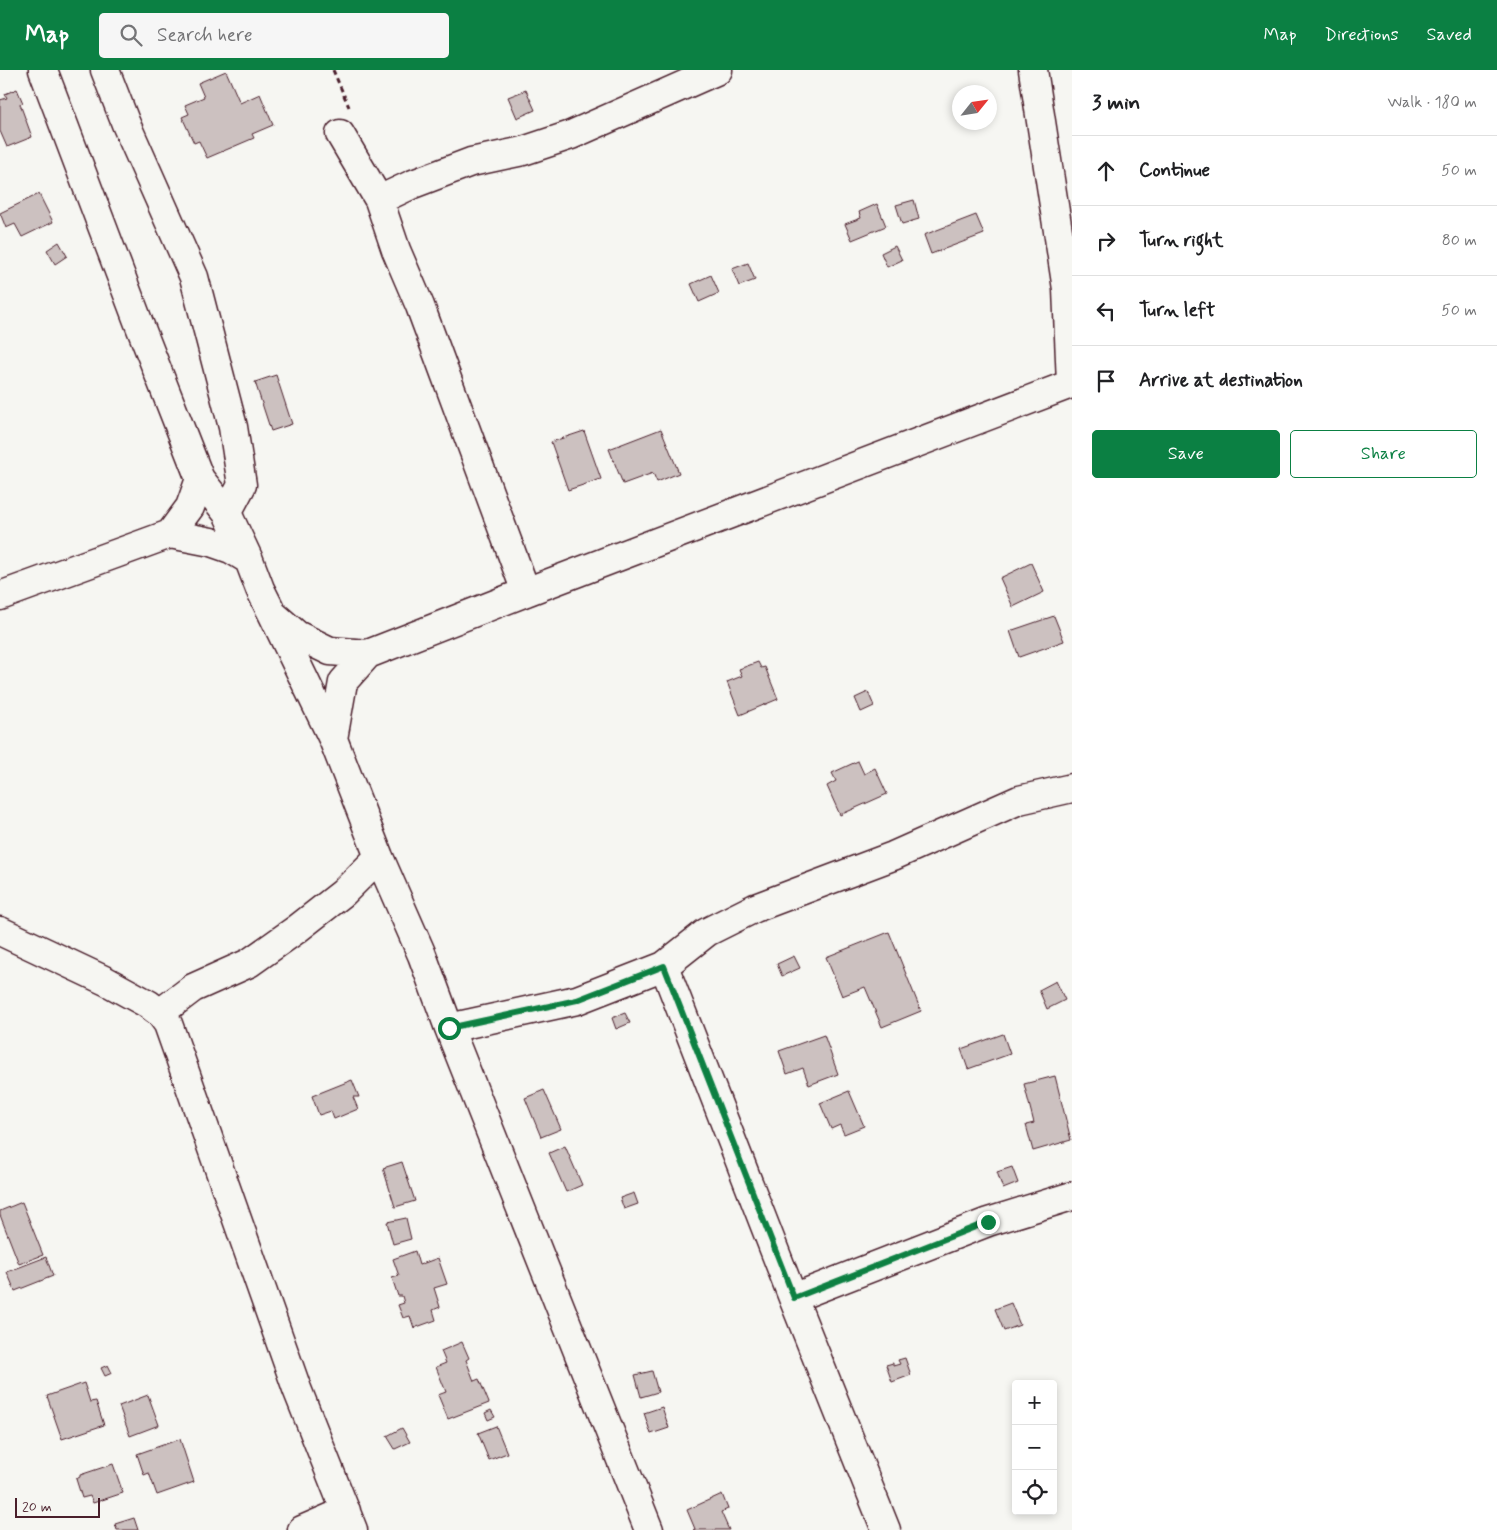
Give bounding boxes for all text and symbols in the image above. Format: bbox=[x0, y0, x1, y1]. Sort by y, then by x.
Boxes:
search box bbox=[99, 13, 449, 58]
text: Map bbox=[25, 20, 69, 51]
icon: search bbox=[117, 21, 145, 49]
text: Search here bbox=[157, 23, 253, 48]
text: Map bbox=[1264, 23, 1297, 47]
text: Directions bbox=[1325, 23, 1399, 47]
text: Saved bbox=[1427, 23, 1472, 47]
north arrow bbox=[952, 85, 997, 130]
text: 3 min bbox=[1092, 89, 1140, 117]
text: Walk · 180 m bbox=[1388, 92, 1477, 113]
icon: ahead bbox=[1092, 157, 1120, 185]
text: Continue bbox=[1139, 158, 1210, 183]
text: 50 m bbox=[1441, 160, 1477, 181]
icon: right bbox=[1092, 227, 1120, 255]
text: Turn right bbox=[1139, 228, 1223, 253]
text: 80 m bbox=[1442, 230, 1477, 251]
icon: left bbox=[1092, 297, 1120, 325]
text: Turn left bbox=[1139, 298, 1215, 323]
text: 50 m bbox=[1441, 300, 1477, 321]
icon: arrive bbox=[1092, 367, 1120, 395]
text: Arrive at destination bbox=[1139, 368, 1303, 393]
button: Save bbox=[1092, 430, 1280, 478]
button: Share bbox=[1290, 430, 1477, 478]
route start bbox=[438, 1017, 461, 1040]
route end bbox=[977, 1211, 1000, 1234]
map controls bbox=[1012, 1380, 1057, 1515]
button: + bbox=[1012, 1380, 1057, 1425]
button: − bbox=[1012, 1425, 1057, 1470]
button: locate bbox=[1012, 1470, 1057, 1515]
scale bar bbox=[15, 1495, 100, 1518]
text: 20 m bbox=[22, 1498, 52, 1516]

